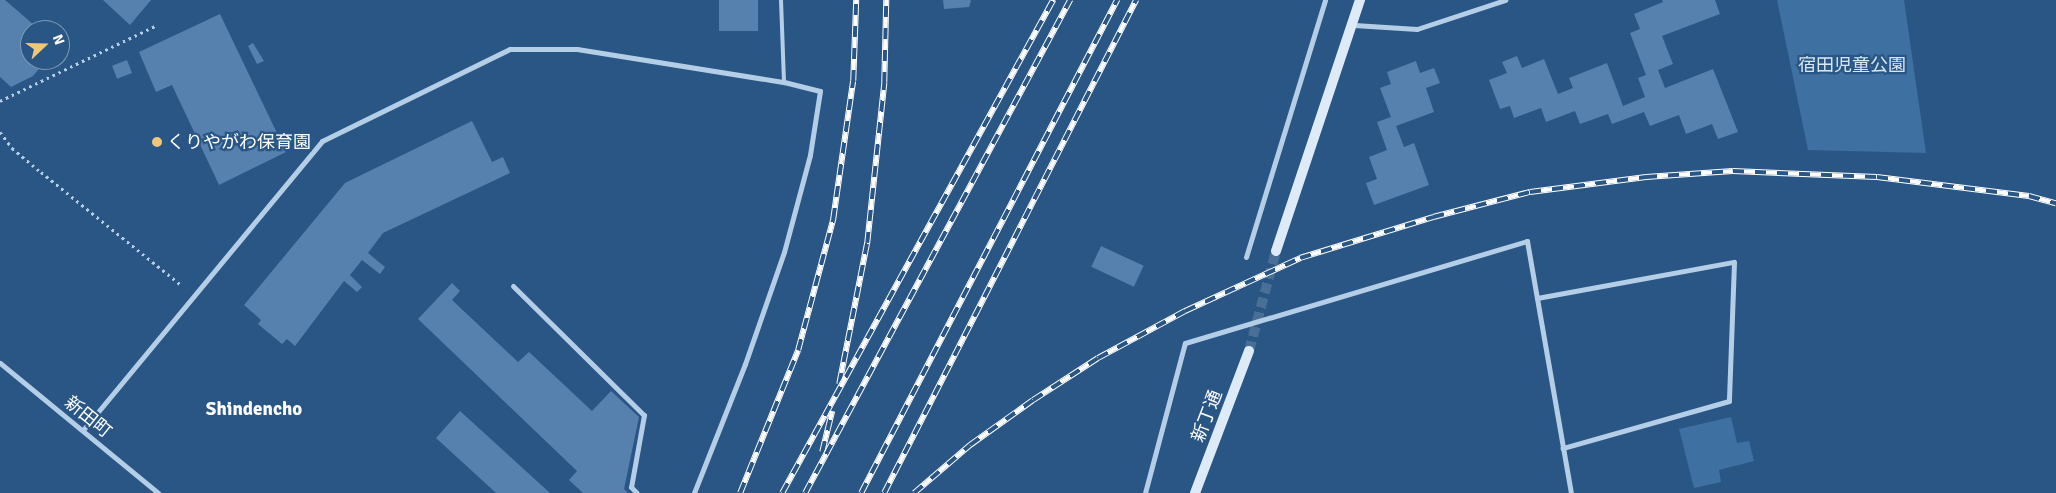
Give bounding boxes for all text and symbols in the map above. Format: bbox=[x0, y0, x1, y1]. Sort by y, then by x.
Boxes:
north arrow bbox=[20, 20, 70, 70]
text: N bbox=[49, 32, 68, 47]
park label: 宿田児童公園 bbox=[1798, 54, 1906, 76]
place label: くりやがわ保育園 bbox=[167, 131, 311, 153]
marker: くりやがわ保育園 bbox=[151, 136, 163, 148]
street label: 新丁通 bbox=[1187, 387, 1227, 445]
street label: 新田町 bbox=[60, 392, 116, 442]
district label: Shindencho bbox=[206, 399, 302, 421]

